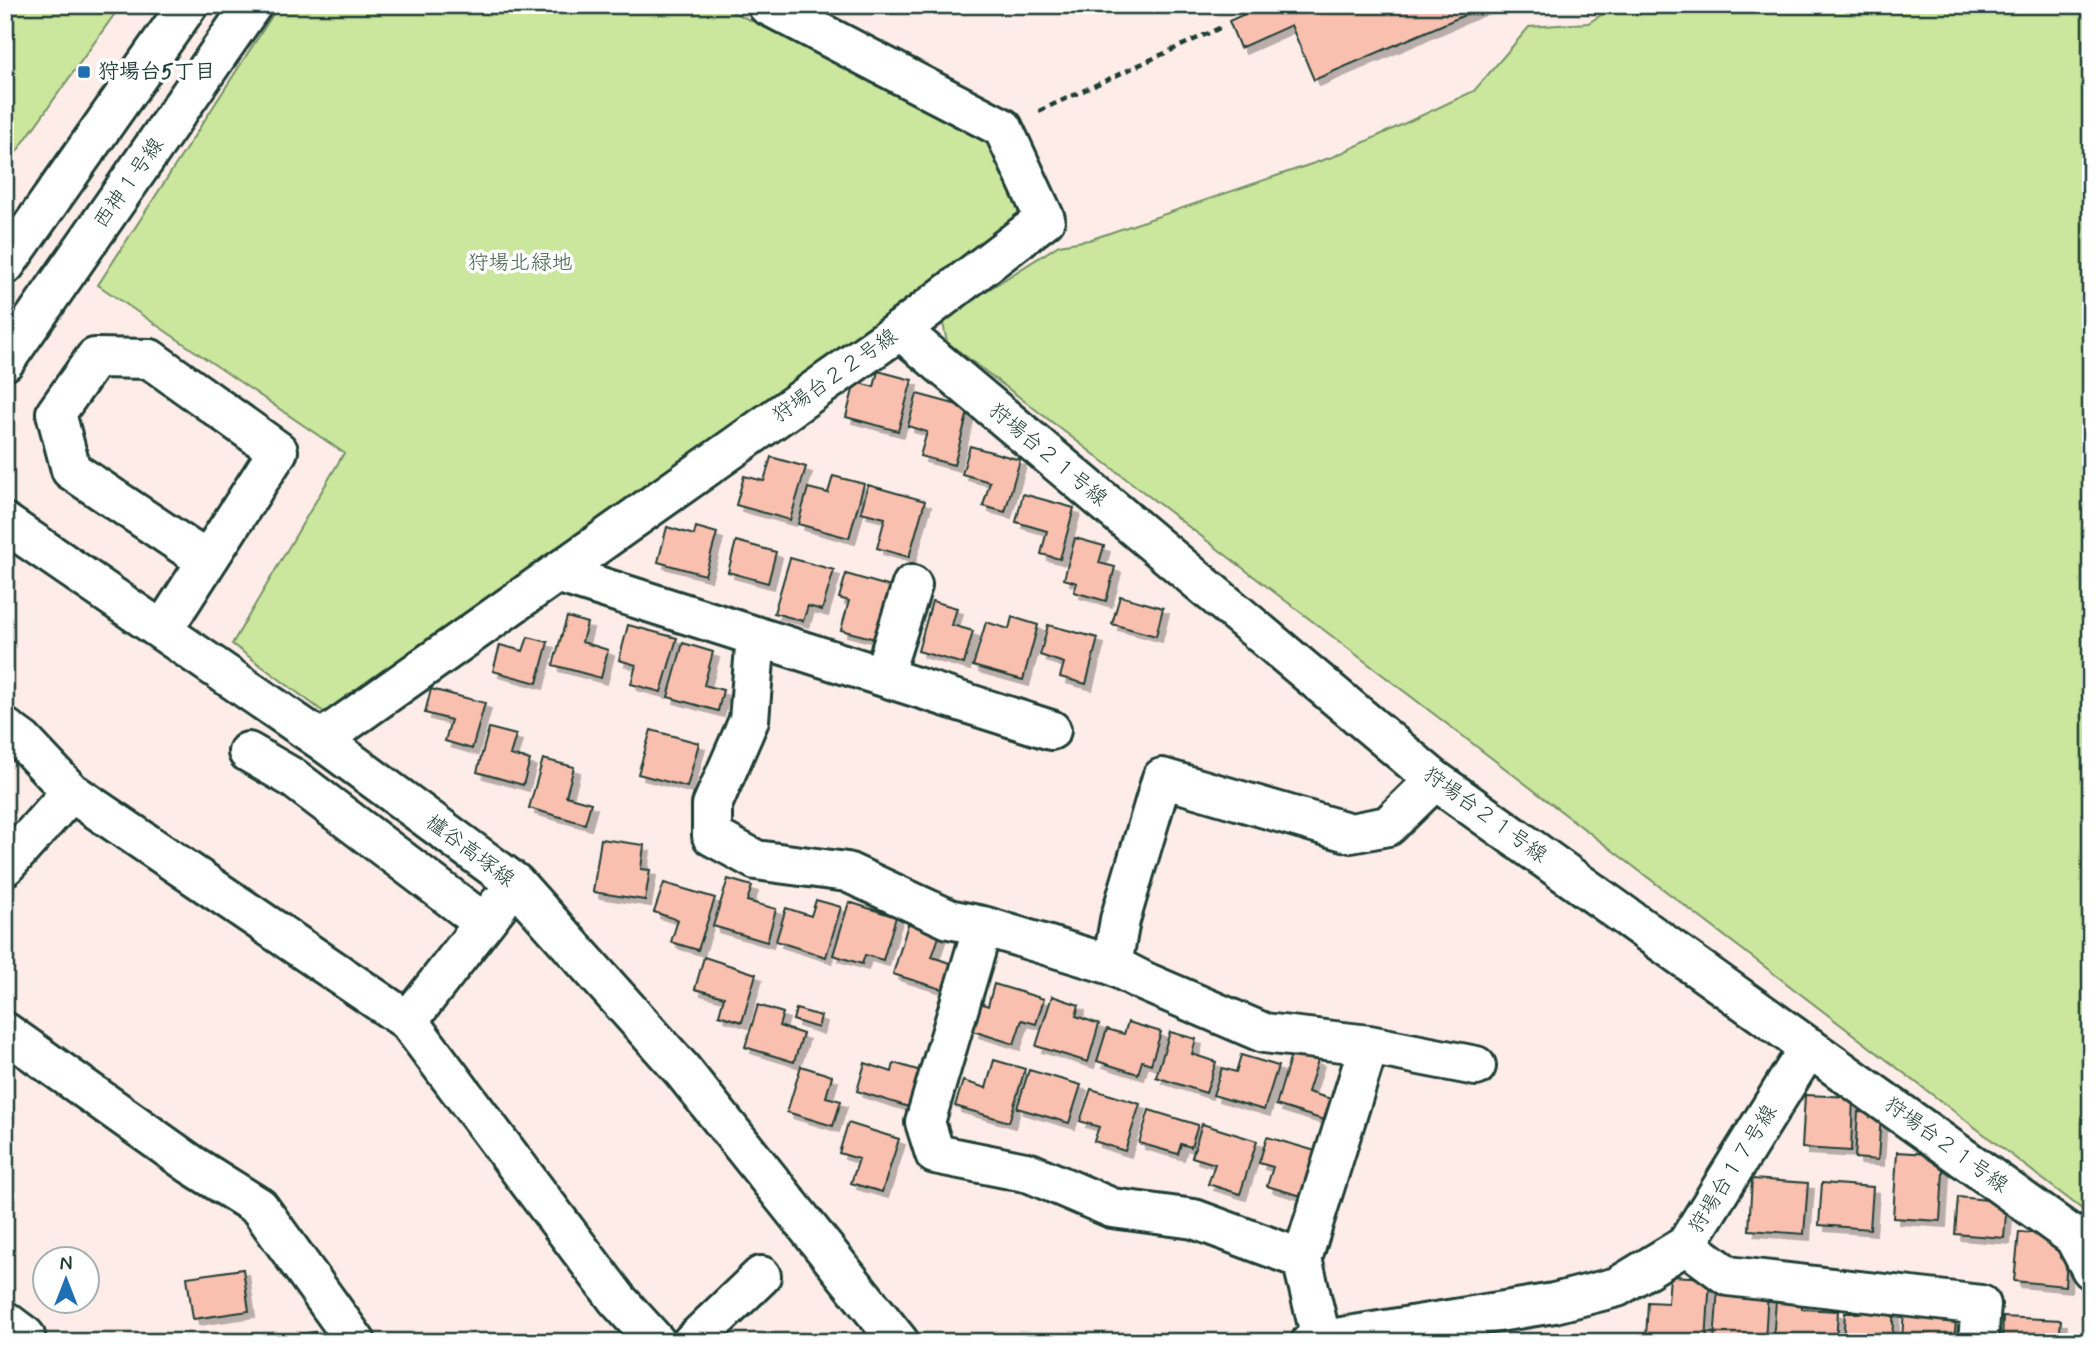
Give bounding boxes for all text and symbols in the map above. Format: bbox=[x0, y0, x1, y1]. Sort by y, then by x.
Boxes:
place label: 狩場台5丁目 bbox=[98, 58, 216, 86]
marker: 狩場台5丁目 bbox=[76, 64, 92, 80]
street label: 西神１号線 bbox=[87, 132, 171, 234]
park label: 狩場北緑地 bbox=[468, 249, 573, 277]
street label: 狩場台２２号線 bbox=[767, 322, 903, 430]
street label: 狩場台２１号線 bbox=[983, 397, 1113, 513]
street label: 狩場台２１号線 bbox=[1417, 760, 1553, 870]
street label: 櫨谷高塚線 bbox=[420, 808, 520, 894]
street label: 狩場台２１号線 bbox=[1878, 1090, 2014, 1200]
street label: 狩場台１７号線 bbox=[1682, 1099, 1784, 1239]
north arrow bbox=[32, 1246, 102, 1316]
text: N bbox=[60, 1252, 72, 1277]

